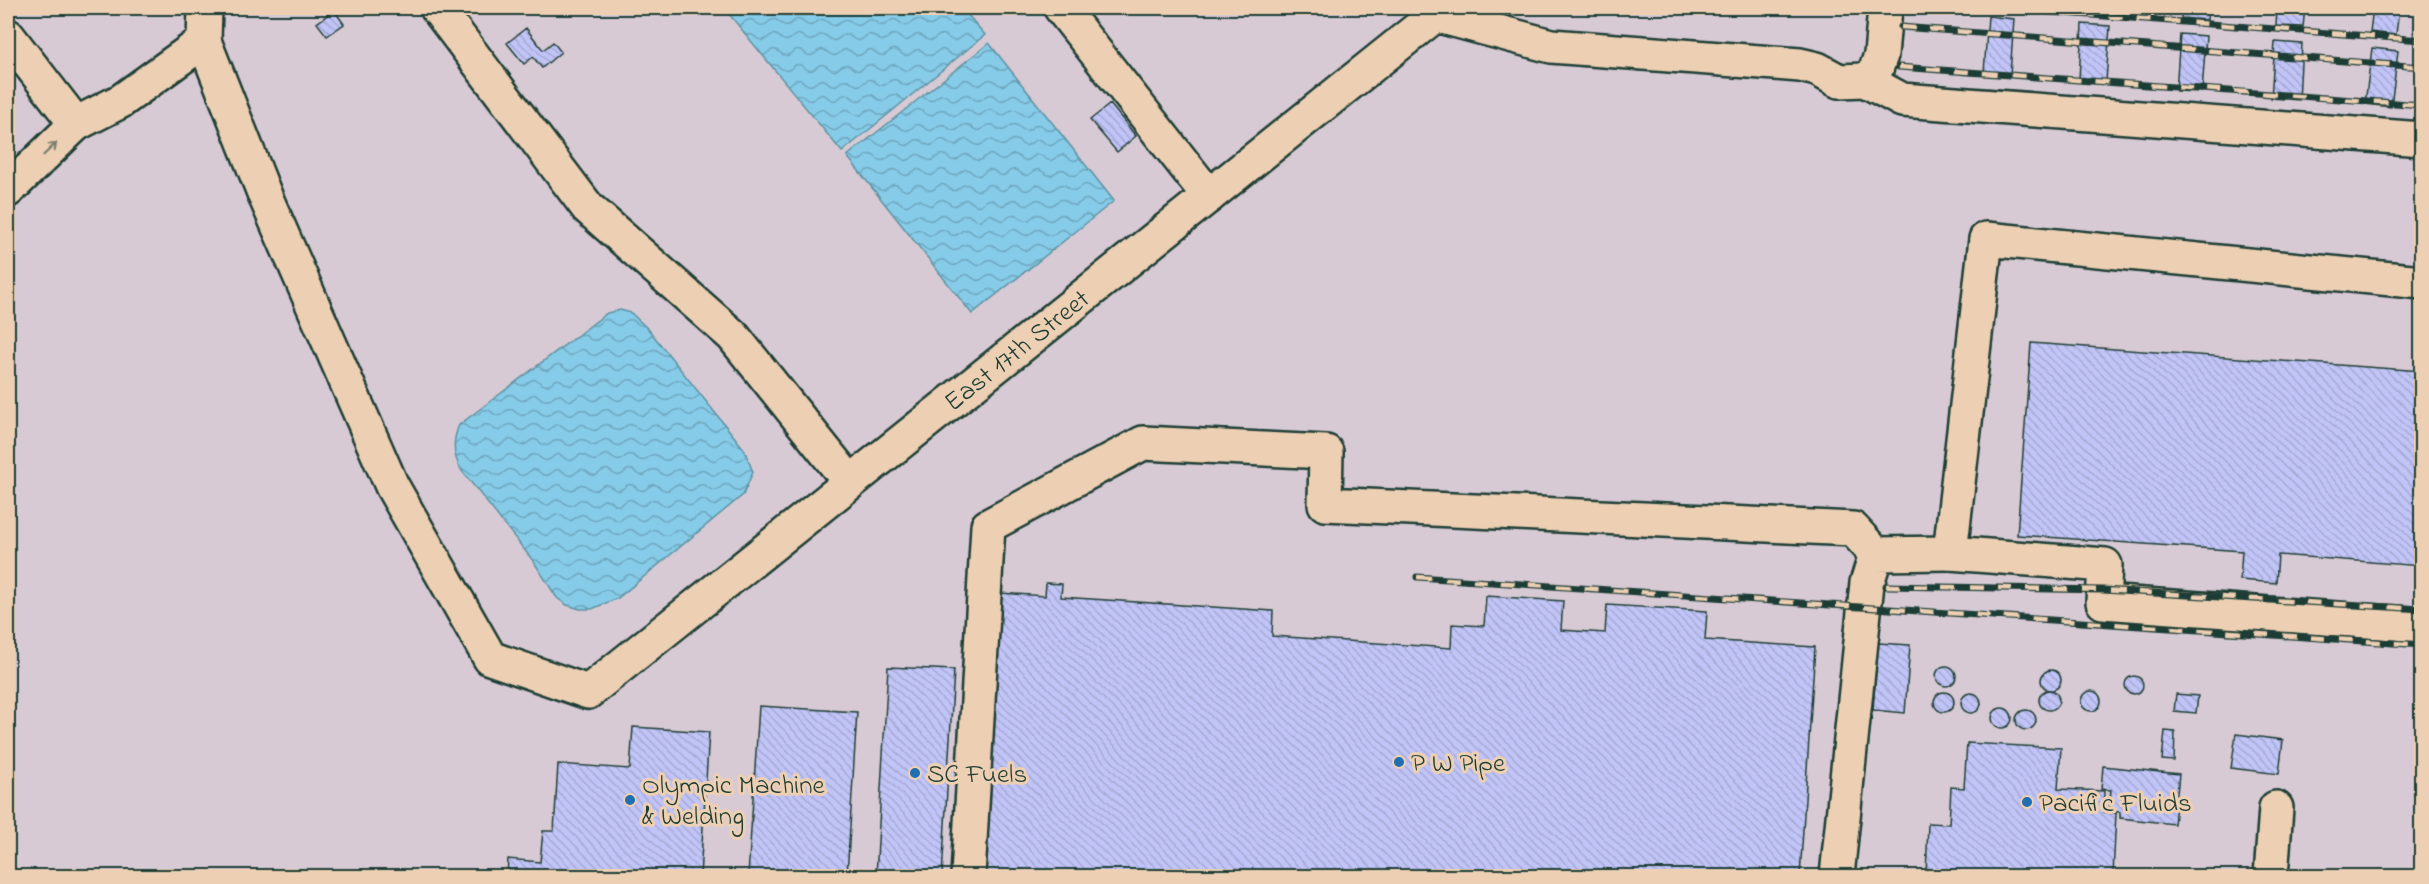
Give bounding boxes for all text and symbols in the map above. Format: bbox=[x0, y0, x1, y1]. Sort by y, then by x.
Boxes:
one-way arrow bbox=[42, 142, 57, 157]
street label: East 17th Street bbox=[937, 281, 1099, 422]
place label: P W Pipe bbox=[1411, 745, 1506, 784]
marker: P W Pipe bbox=[1392, 755, 1406, 769]
place label: SC Fuels bbox=[927, 756, 1027, 795]
marker: SC Fuels bbox=[908, 766, 922, 780]
place label: Olympic Machine & Welding bbox=[642, 767, 825, 837]
place label: Pacific Fluids bbox=[2039, 785, 2192, 824]
marker: Olympic Machine & Welding bbox=[623, 793, 637, 807]
marker: Pacific Fluids bbox=[2020, 795, 2034, 809]

